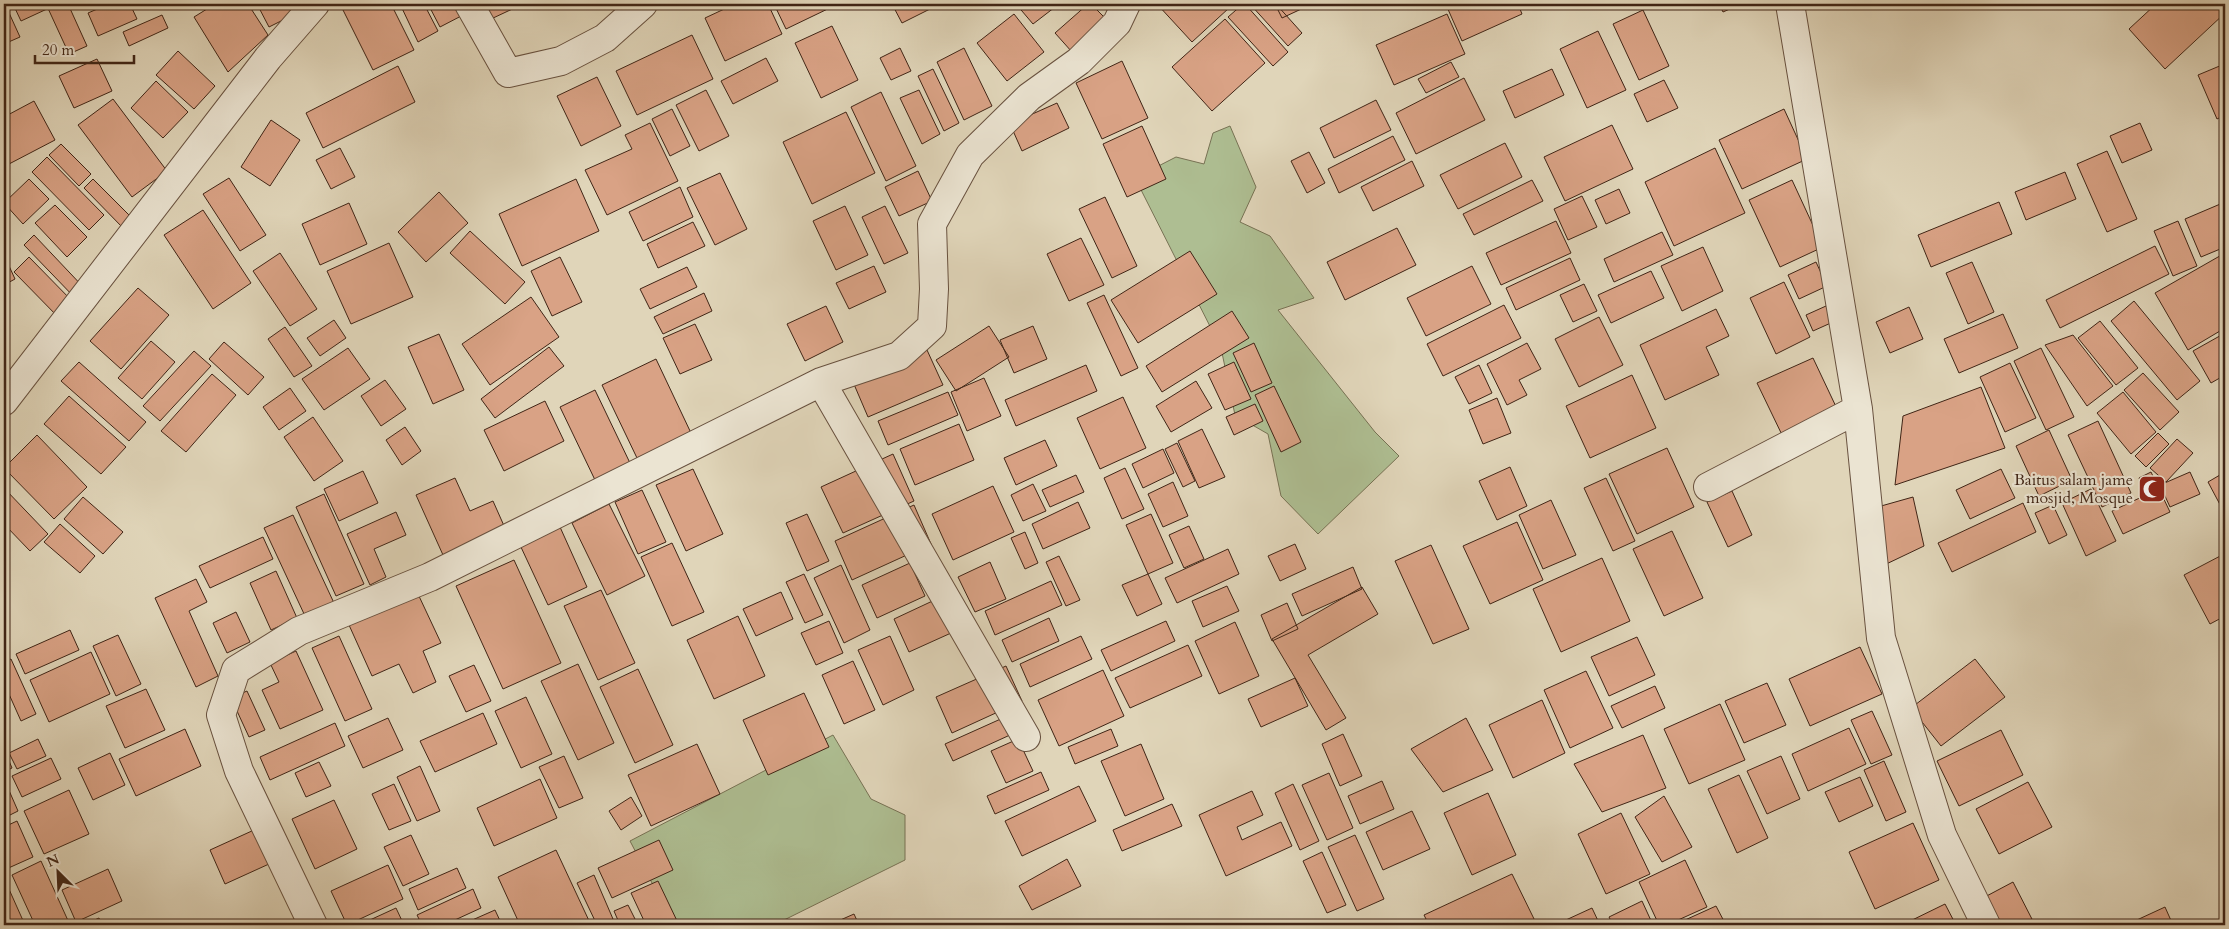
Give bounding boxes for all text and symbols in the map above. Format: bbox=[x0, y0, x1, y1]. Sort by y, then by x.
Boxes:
scale bar bbox=[35, 32, 134, 64]
text: 20 m bbox=[42, 40, 74, 60]
place label: Baitus salam jame mosjid, Mosque bbox=[2014, 469, 2133, 509]
mosque icon: Baitus salam jame mosjid, Mosque bbox=[2137, 474, 2167, 504]
north arrow bbox=[32, 846, 82, 896]
text: N bbox=[43, 849, 62, 872]

